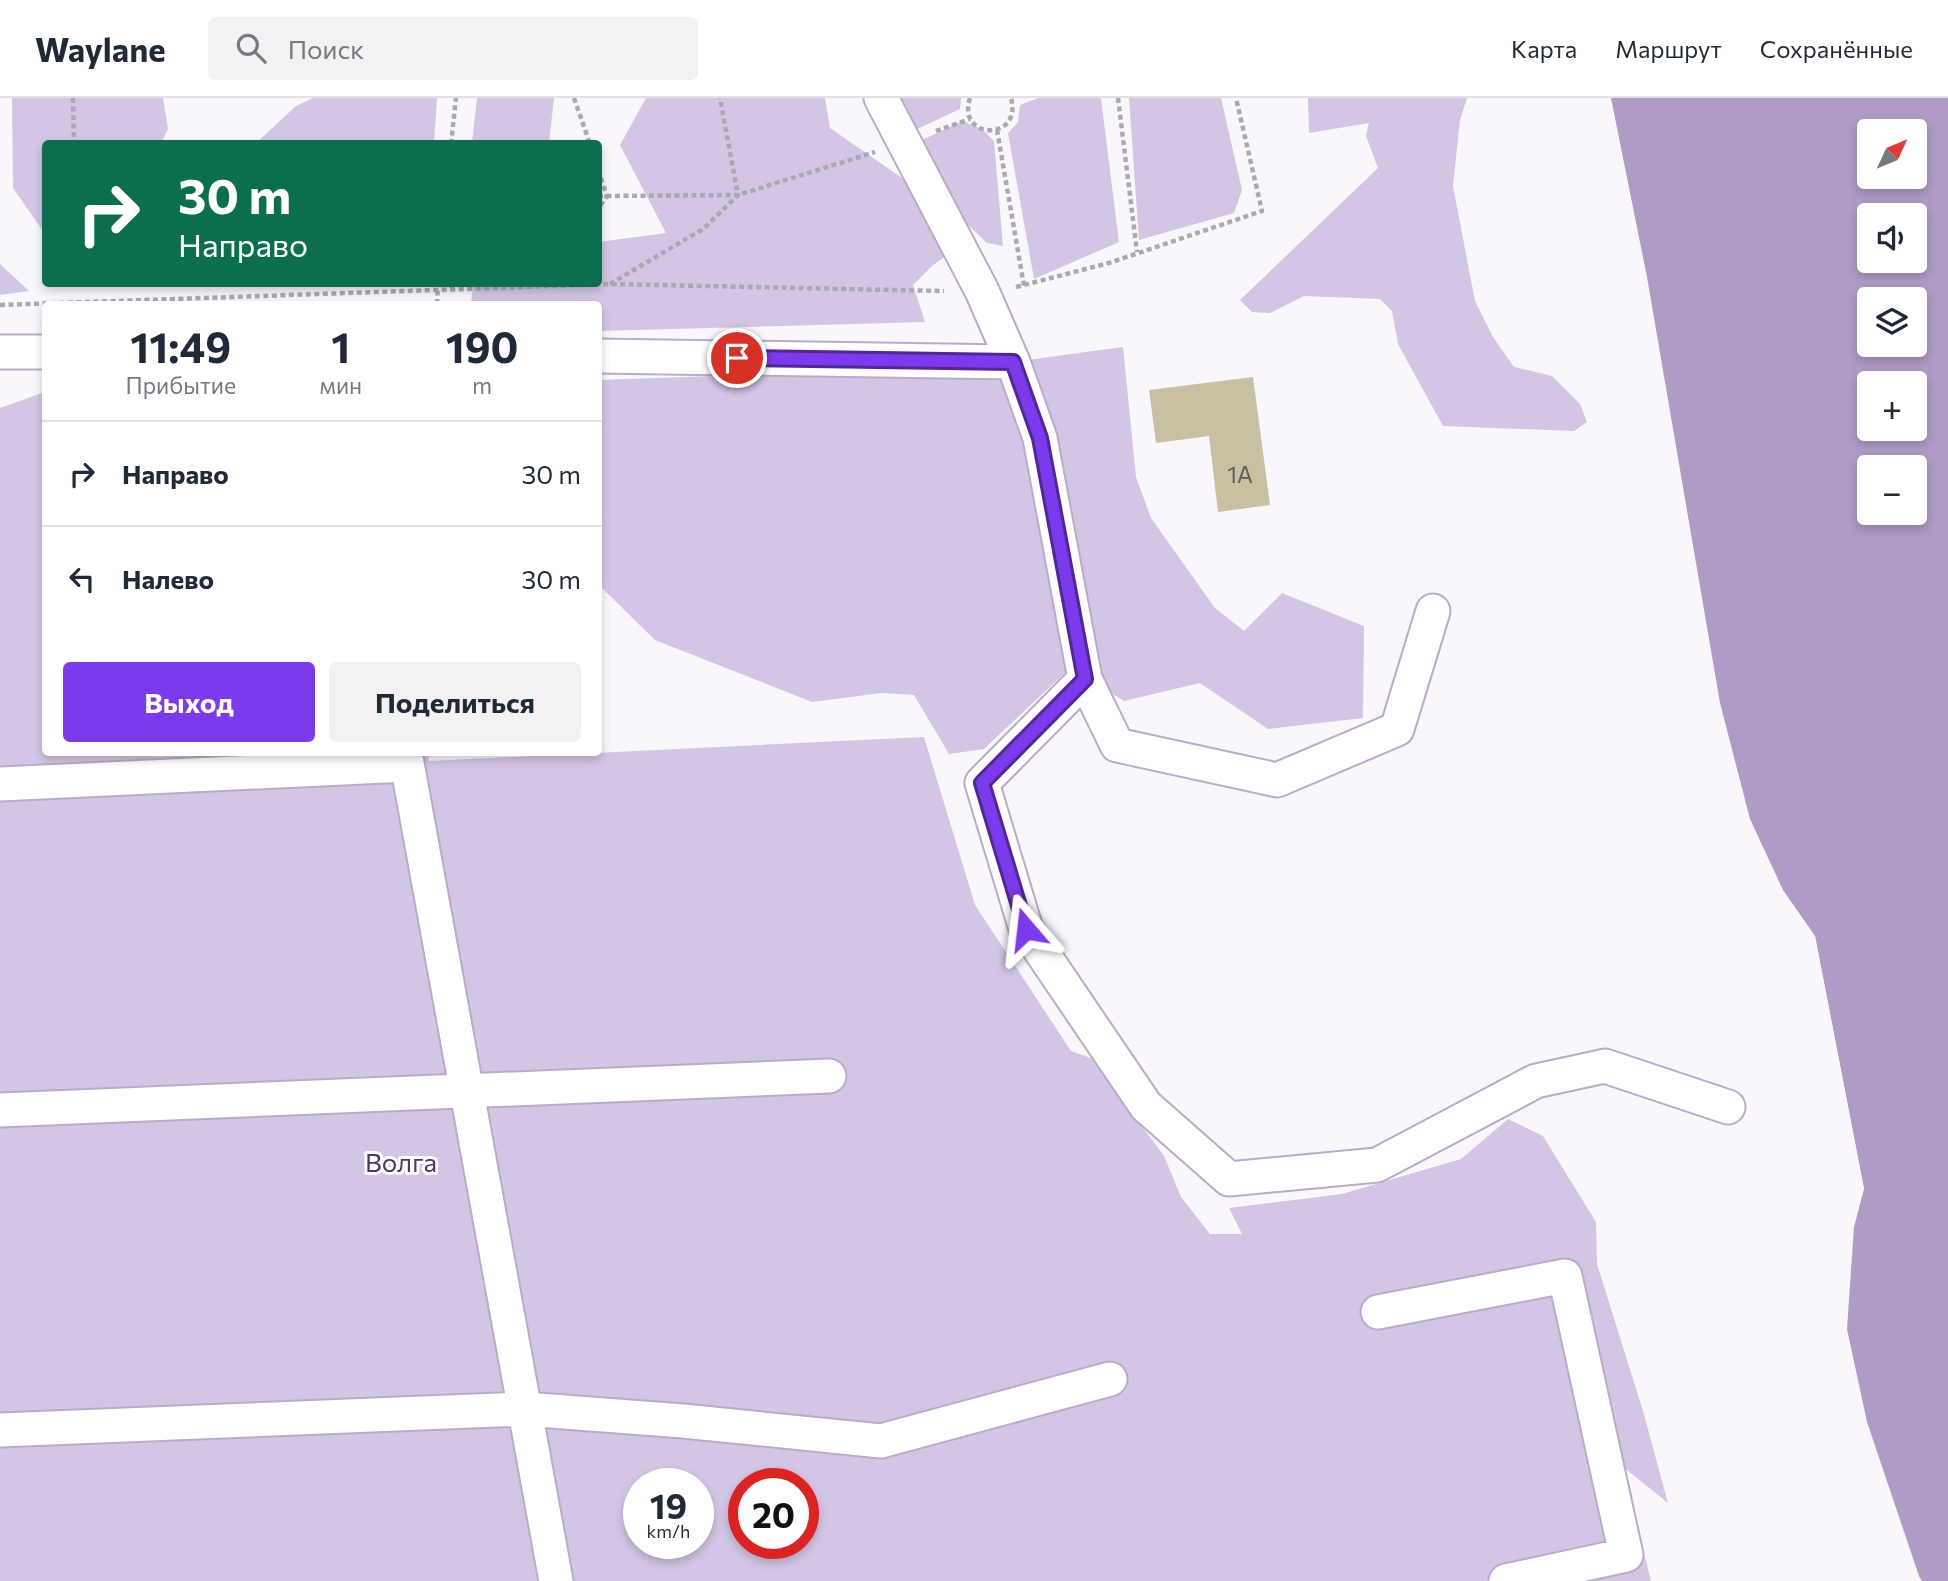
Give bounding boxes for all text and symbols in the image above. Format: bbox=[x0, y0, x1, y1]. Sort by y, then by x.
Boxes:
search box bbox=[208, 17, 698, 80]
text: Waylane bbox=[35, 28, 166, 69]
icon: search bbox=[232, 29, 270, 67]
text: Поиск bbox=[288, 33, 364, 64]
text: Карта bbox=[1511, 34, 1577, 63]
text: Маршрут bbox=[1615, 34, 1722, 63]
text: Сохранённые bbox=[1760, 34, 1913, 63]
north arrow bbox=[1857, 119, 1927, 189]
map controls bbox=[1857, 119, 1927, 525]
text: 30 m bbox=[178, 164, 291, 224]
icon: right bbox=[63, 168, 154, 259]
button: sound bbox=[1857, 203, 1927, 273]
text: Направо bbox=[178, 224, 308, 264]
button: layers bbox=[1857, 287, 1927, 357]
text: 11:49 bbox=[130, 320, 231, 372]
text: 1 bbox=[331, 320, 350, 372]
text: 190 bbox=[446, 320, 519, 372]
pin bbox=[707, 328, 767, 388]
icon: arrive bbox=[718, 339, 756, 377]
text: Прибытие bbox=[125, 371, 236, 399]
text: мин bbox=[320, 371, 362, 399]
text: m bbox=[472, 371, 492, 399]
button: + bbox=[1857, 371, 1927, 441]
icon: right bbox=[63, 455, 101, 493]
button: − bbox=[1857, 455, 1927, 525]
text: Направо bbox=[122, 458, 229, 489]
text: 30 m bbox=[522, 458, 581, 489]
house number: 1А bbox=[1227, 460, 1253, 488]
icon: left bbox=[63, 560, 101, 598]
text: Налево bbox=[122, 563, 214, 594]
text: 30 m bbox=[522, 563, 581, 594]
button: Выход bbox=[63, 662, 315, 742]
button: Поделиться bbox=[329, 662, 581, 742]
position arrow bbox=[989, 892, 1063, 966]
park label: Волга bbox=[365, 1146, 437, 1177]
speed limit sign: 20 bbox=[728, 1468, 819, 1559]
text: 19 bbox=[650, 1483, 687, 1526]
text: km/h bbox=[647, 1520, 690, 1542]

